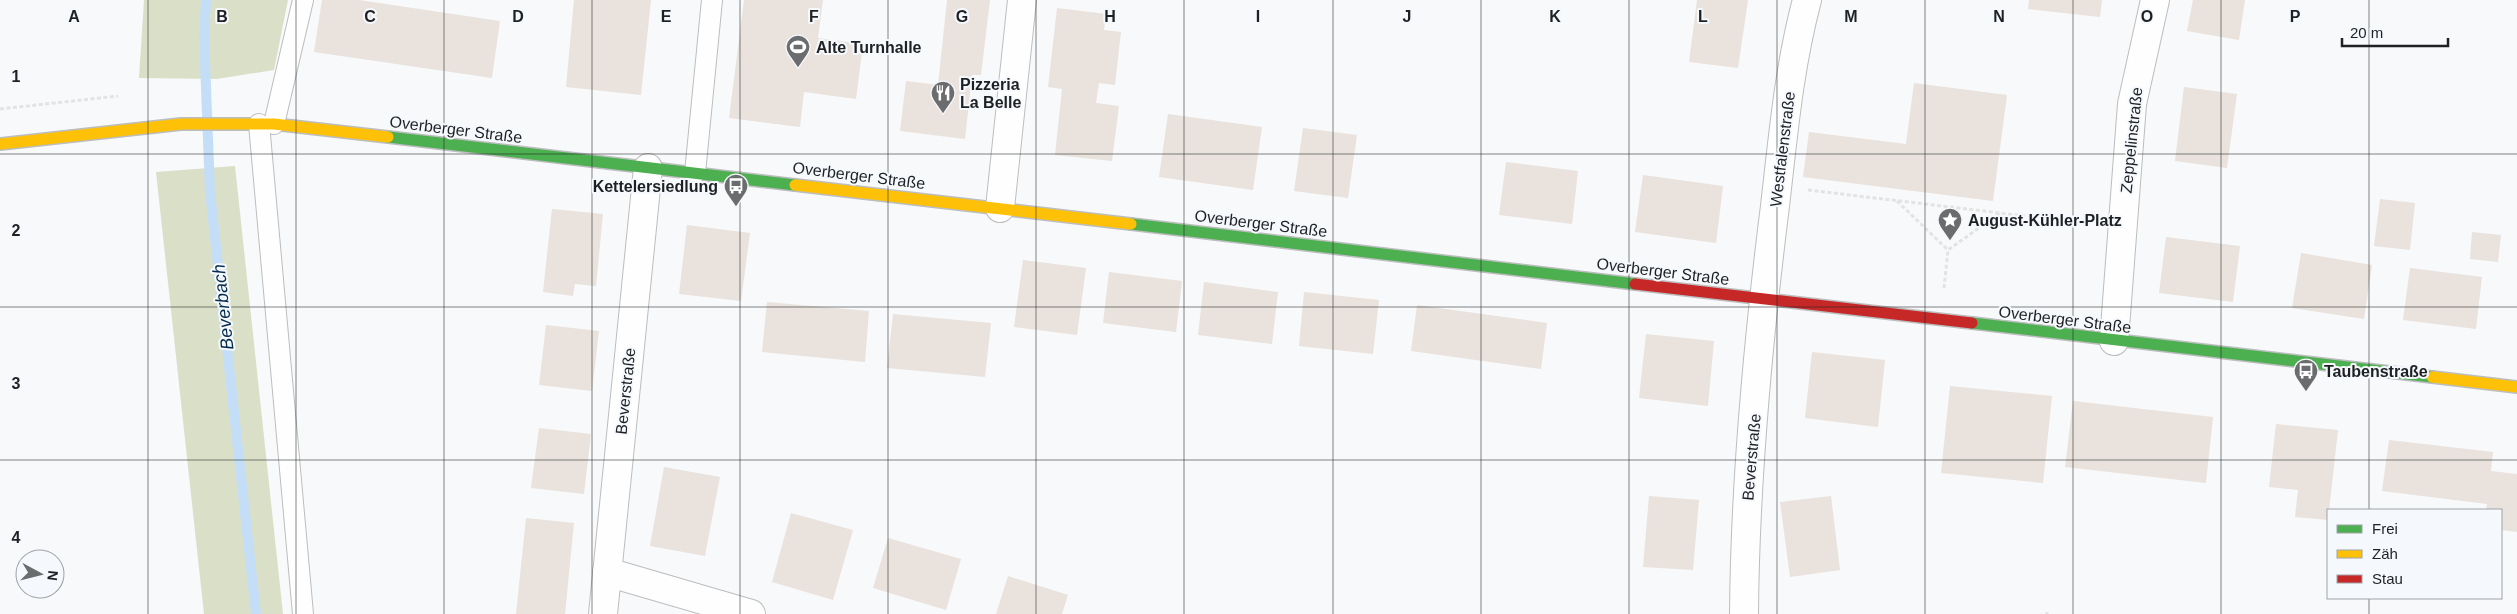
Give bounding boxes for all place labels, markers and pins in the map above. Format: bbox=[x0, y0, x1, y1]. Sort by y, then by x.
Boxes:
sports icon: Alte Turnhalle bbox=[785, 34, 811, 68]
place label: Alte Turnhalle bbox=[816, 39, 922, 56]
place label: Pizzeria La Belle bbox=[960, 76, 1021, 111]
restaurant icon: Pizzeria La Belle bbox=[930, 80, 956, 114]
bus stop icon: Kettelersiedlung bbox=[723, 173, 749, 207]
place label: Kettelersiedlung bbox=[593, 178, 718, 195]
place icon: August-Kühler-Platz bbox=[1937, 207, 1963, 241]
place label: August-Kühler-Platz bbox=[1968, 212, 2122, 229]
bus stop icon: Taubenstraße bbox=[2293, 358, 2319, 392]
place label: Taubenstraße bbox=[2324, 363, 2428, 380]

